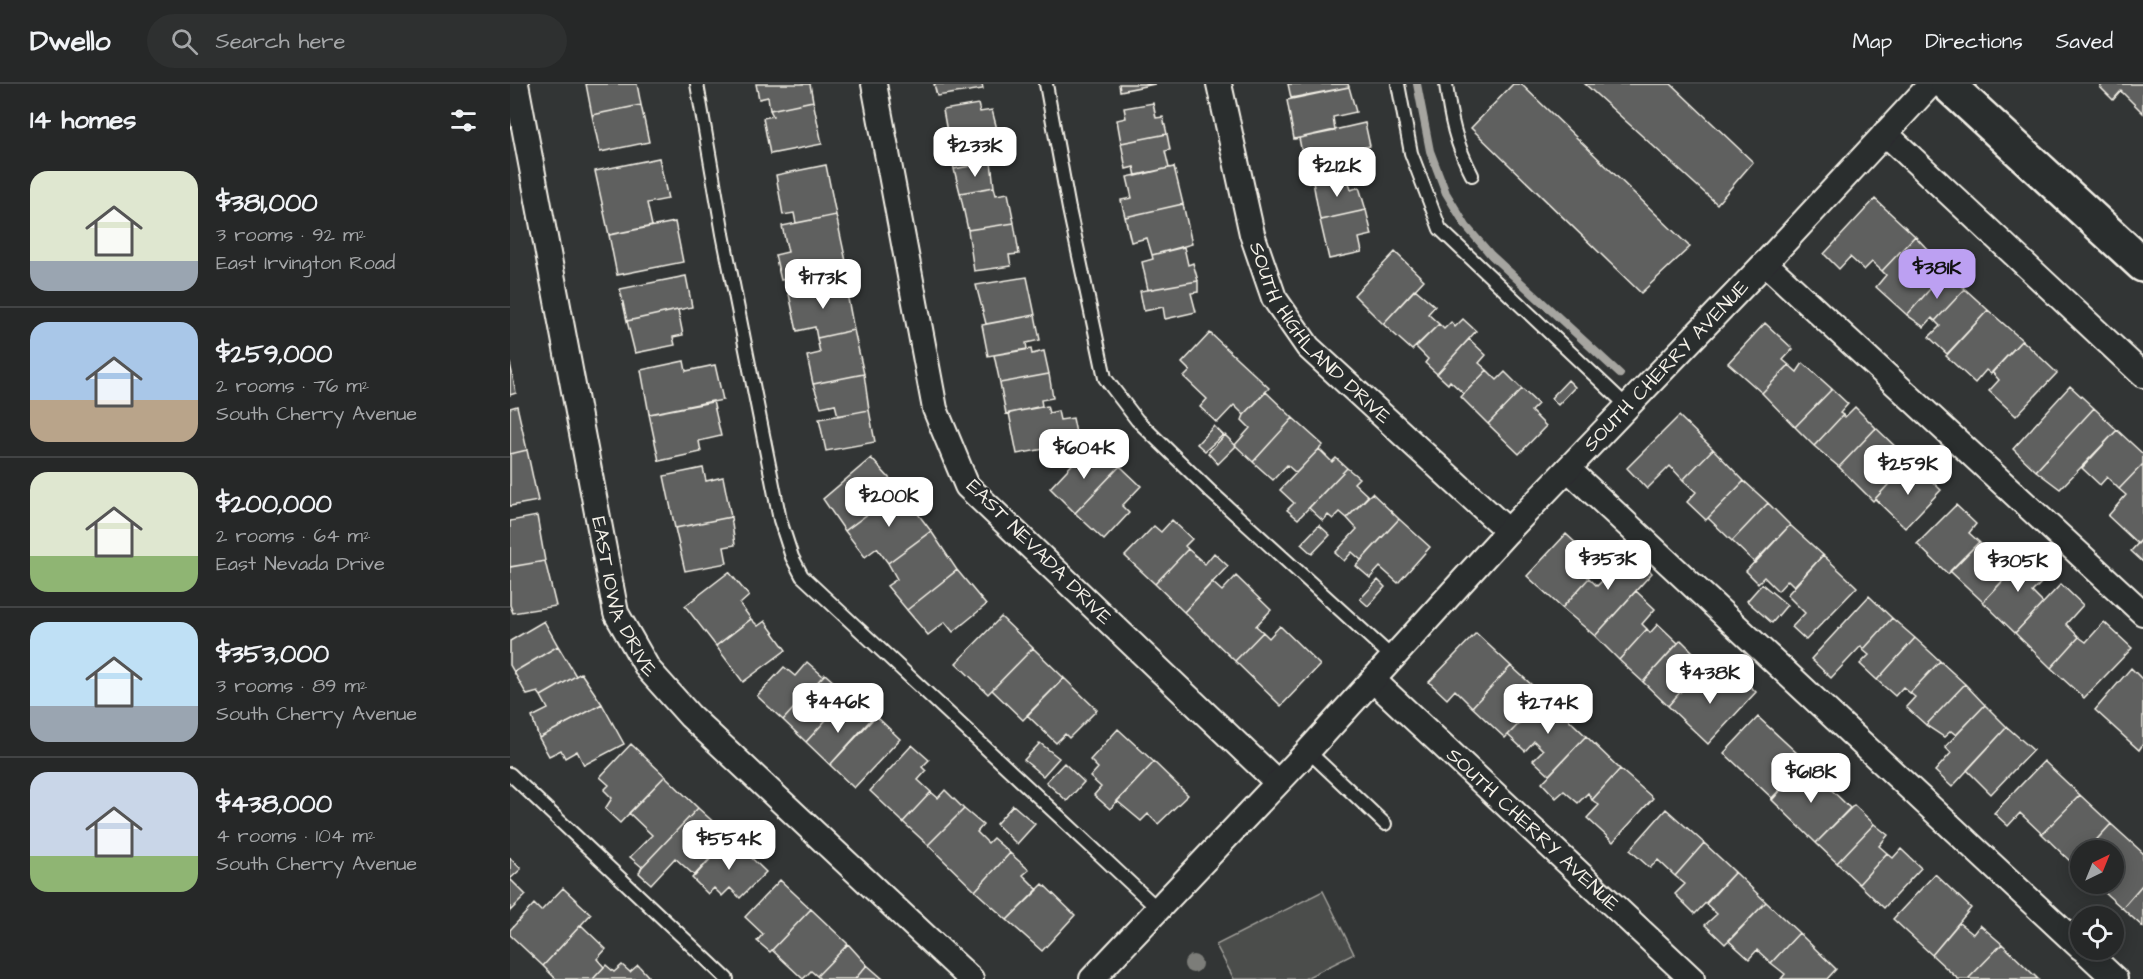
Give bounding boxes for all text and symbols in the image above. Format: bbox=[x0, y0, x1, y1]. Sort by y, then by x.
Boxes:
search box bbox=[147, 14, 567, 68]
text: Dwello bbox=[30, 22, 111, 61]
icon: search bbox=[168, 25, 201, 58]
text: Search here bbox=[216, 26, 345, 57]
text: Map bbox=[1852, 27, 1892, 56]
text: Directions bbox=[1925, 27, 2023, 56]
text: Saved bbox=[2056, 27, 2113, 56]
text: 14 homes bbox=[30, 102, 136, 138]
icon: filters bbox=[447, 104, 480, 137]
pin: $233K bbox=[933, 127, 1017, 178]
text: $233K bbox=[947, 132, 1003, 160]
pin: $212K bbox=[1295, 147, 1379, 198]
text: $212K bbox=[1313, 152, 1361, 180]
text: $381,000 bbox=[216, 185, 318, 221]
icon: home bbox=[78, 195, 150, 267]
text: 3 rooms · 92 m² bbox=[216, 221, 366, 249]
street label: SOUTH HIGHLAND DRIVE bbox=[1242, 238, 1397, 431]
text: East Irvington Road bbox=[216, 249, 395, 277]
pin: $381K bbox=[1895, 249, 1979, 300]
text: $381K bbox=[1913, 254, 1961, 282]
pin: $173K bbox=[781, 259, 865, 310]
text: $173K bbox=[799, 264, 847, 292]
street label: SOUTH CHERRY AVENUE bbox=[1577, 274, 1755, 458]
text: $259,000 bbox=[216, 336, 332, 372]
icon: home bbox=[78, 346, 150, 418]
text: 2 rooms · 76 m² bbox=[216, 372, 369, 400]
text: South Cherry Avenue bbox=[216, 400, 417, 428]
pin: $604K bbox=[1042, 429, 1126, 480]
text: $604K bbox=[1053, 434, 1115, 462]
pin: $259K bbox=[1866, 445, 1950, 496]
text: $259K bbox=[1878, 450, 1938, 478]
street label: EAST NEVADA DRIVE bbox=[960, 473, 1118, 631]
pin: $200K bbox=[847, 477, 931, 528]
text: $200K bbox=[859, 482, 919, 510]
text: $200,000 bbox=[216, 486, 332, 522]
icon: home bbox=[78, 496, 150, 568]
street label: EAST IOWA DRIVE bbox=[584, 514, 663, 683]
text: 2 rooms · 64 m² bbox=[216, 522, 371, 550]
pin: $353K bbox=[1566, 540, 1650, 591]
pin: $305K bbox=[1976, 542, 2060, 593]
text: $353K bbox=[1579, 545, 1637, 573]
text: $305K bbox=[1988, 547, 2048, 575]
text: East Nevada Drive bbox=[216, 550, 385, 578]
text: $353,000 bbox=[216, 636, 329, 672]
icon: home bbox=[78, 646, 150, 718]
pin: $438K bbox=[1668, 654, 1752, 705]
text: $438K bbox=[1680, 659, 1740, 687]
text: 3 rooms · 89 m² bbox=[216, 672, 368, 700]
pin: $446K bbox=[796, 683, 880, 734]
pin: $274K bbox=[1506, 684, 1590, 735]
text: $446K bbox=[806, 688, 870, 716]
text: $274K bbox=[1518, 689, 1578, 717]
text: South Cherry Avenue bbox=[216, 700, 417, 728]
street label: SOUTH CHERRY AVENUE bbox=[1440, 741, 1626, 918]
pin: $618K bbox=[1769, 753, 1853, 804]
text: $618K bbox=[1785, 758, 1837, 786]
text: $438,000 bbox=[216, 786, 332, 822]
icon: home bbox=[78, 796, 150, 868]
pin: $554K bbox=[687, 820, 771, 871]
text: 4 rooms · 104 m² bbox=[216, 822, 375, 850]
text: $554K bbox=[696, 825, 762, 853]
north arrow bbox=[2070, 840, 2124, 894]
map controls bbox=[2070, 840, 2124, 960]
text: South Cherry Avenue bbox=[216, 850, 417, 878]
button: locate bbox=[2070, 906, 2124, 960]

